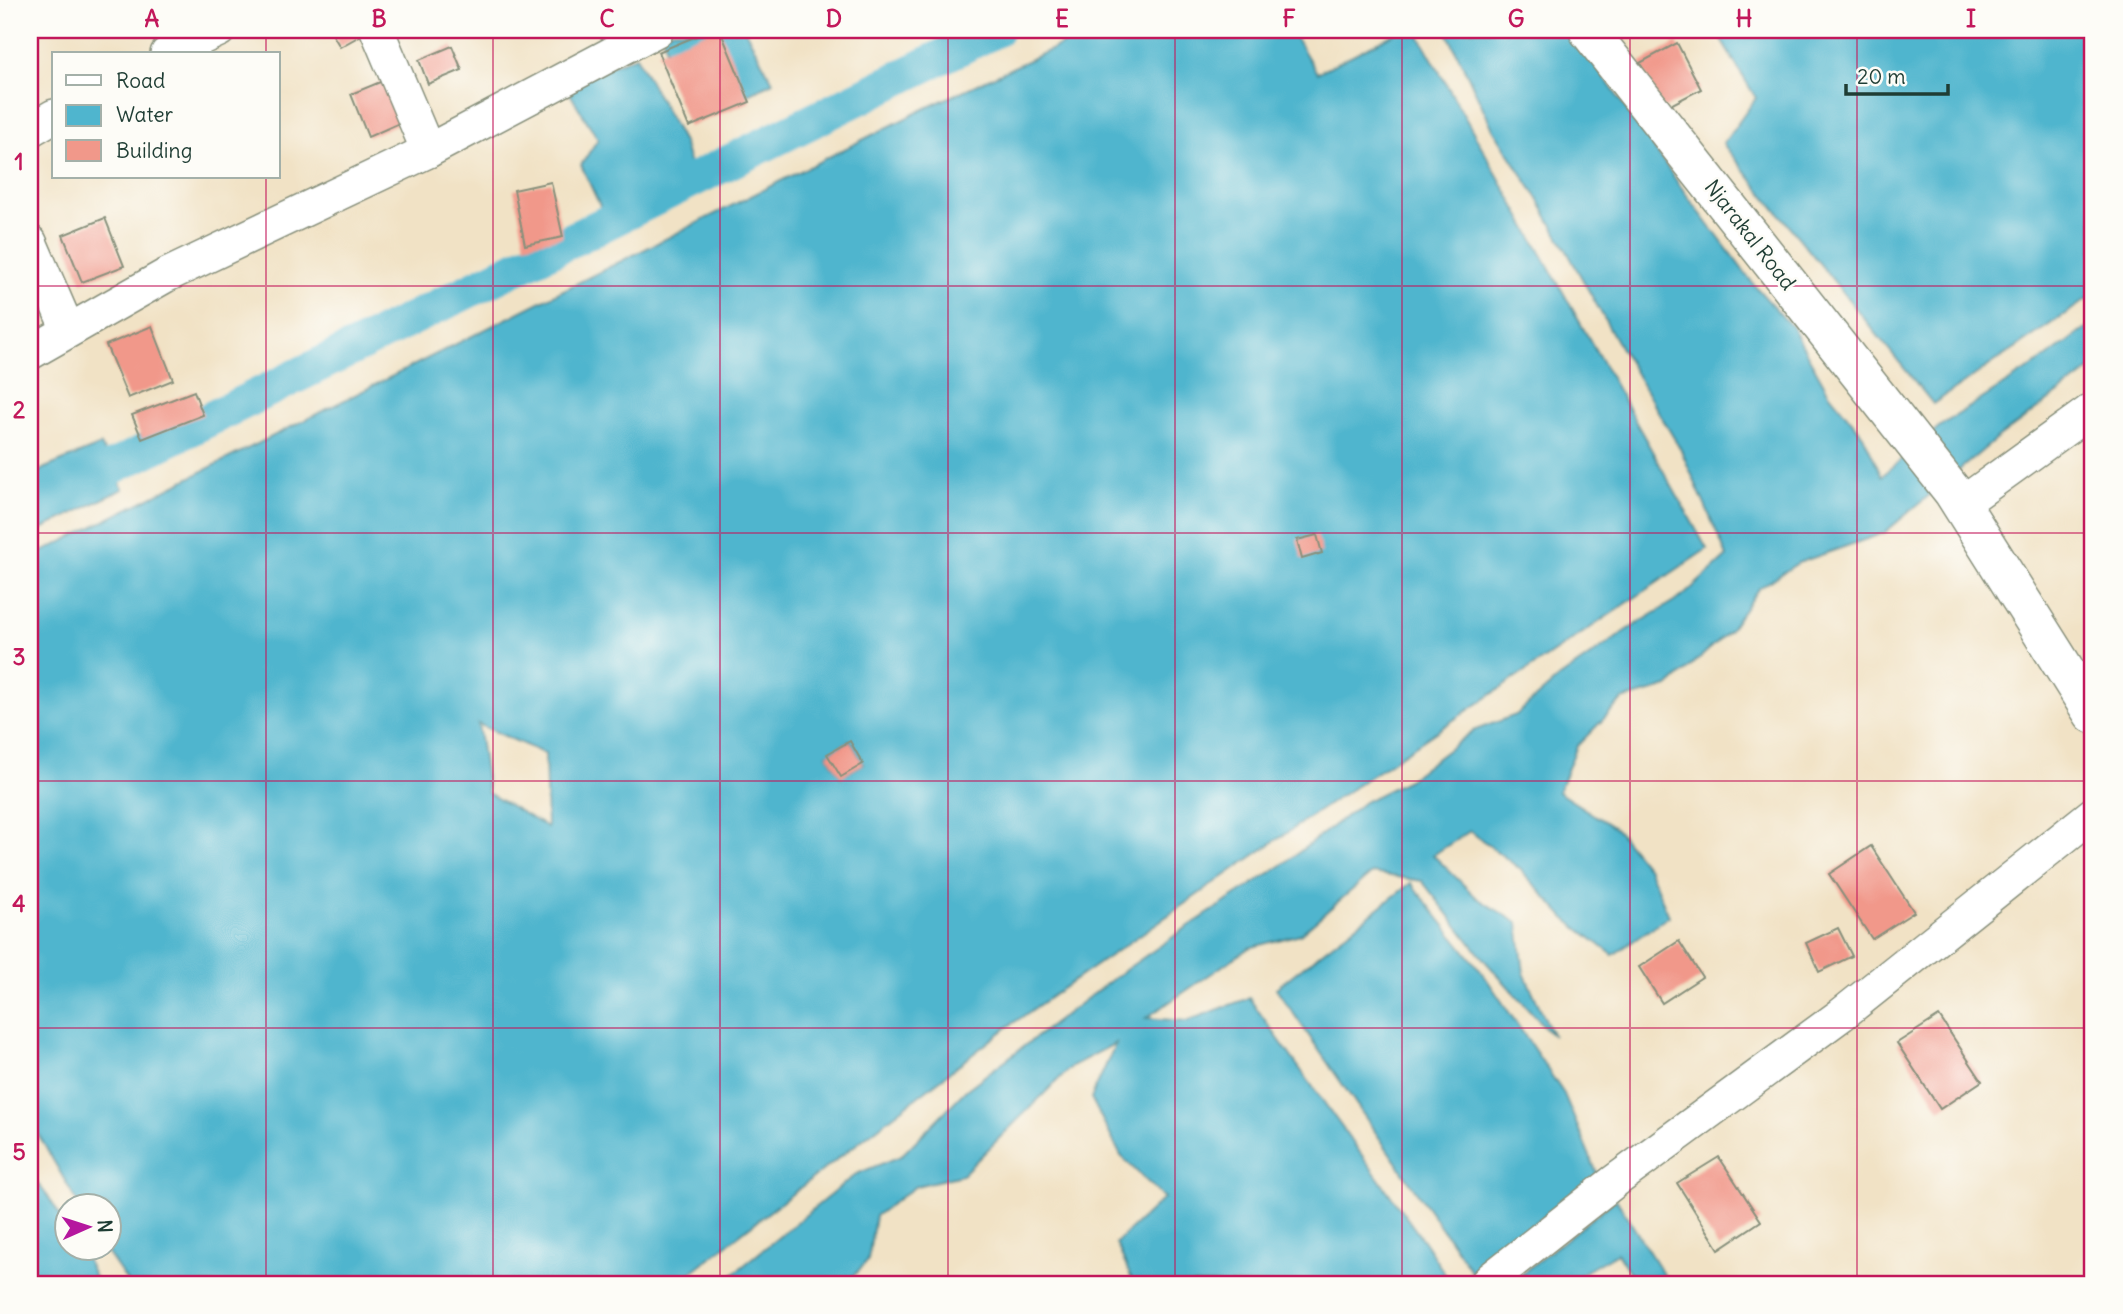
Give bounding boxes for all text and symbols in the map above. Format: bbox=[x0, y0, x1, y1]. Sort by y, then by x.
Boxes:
text: A bbox=[145, 4, 160, 33]
text: B bbox=[371, 4, 387, 33]
text: C bbox=[599, 4, 615, 33]
text: D bbox=[826, 4, 842, 33]
text: E bbox=[1055, 4, 1069, 33]
text: F bbox=[1282, 4, 1296, 33]
text: G bbox=[1508, 4, 1524, 33]
text: H bbox=[1736, 4, 1752, 33]
text: I bbox=[1966, 4, 1976, 33]
legend bbox=[52, 52, 280, 178]
scale bar bbox=[1846, 52, 1948, 96]
text: 20 m bbox=[1857, 63, 1906, 90]
text: Road bbox=[116, 67, 165, 94]
text: Water bbox=[116, 101, 174, 128]
text: Building bbox=[116, 137, 192, 164]
text: 1 bbox=[14, 147, 24, 176]
street label: Njarakal Road bbox=[1699, 174, 1802, 295]
text: 2 bbox=[13, 395, 26, 424]
text: 3 bbox=[12, 642, 26, 671]
text: 4 bbox=[12, 889, 26, 918]
text: 5 bbox=[12, 1137, 26, 1166]
north arrow bbox=[52, 1192, 122, 1262]
text: N bbox=[93, 1219, 117, 1233]

